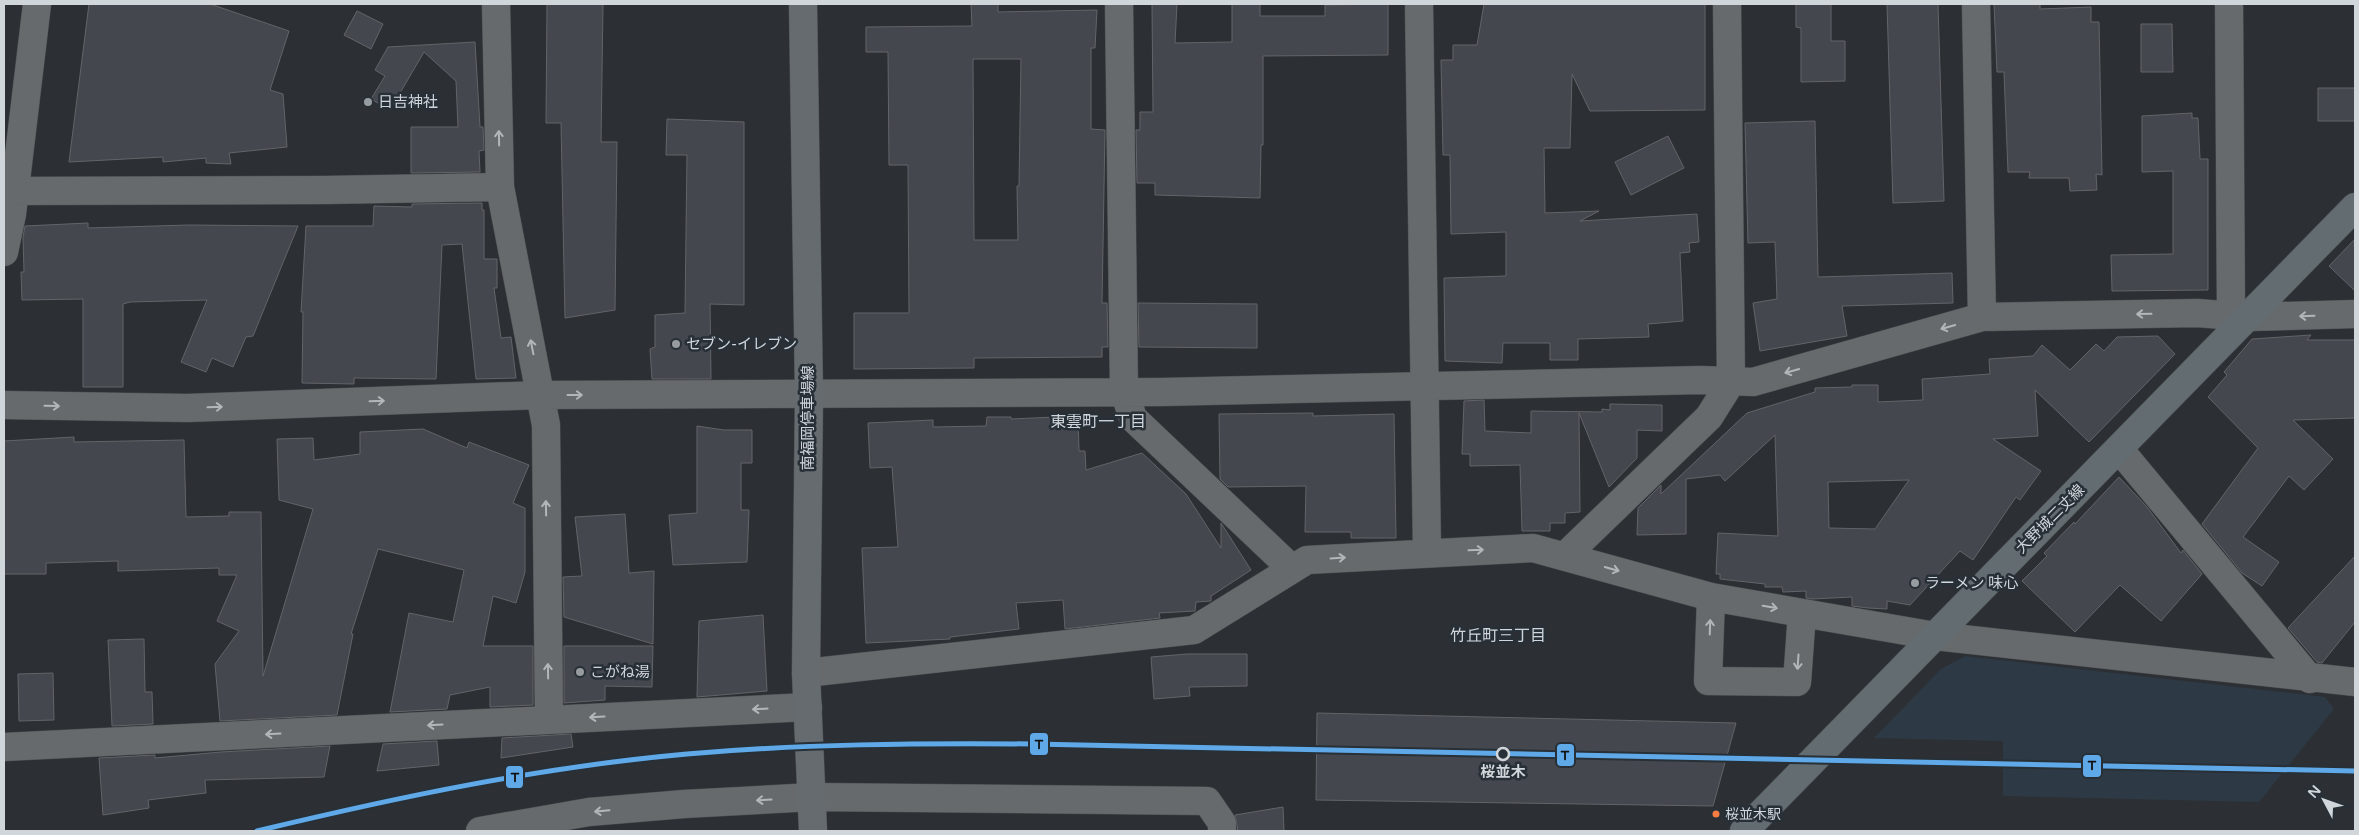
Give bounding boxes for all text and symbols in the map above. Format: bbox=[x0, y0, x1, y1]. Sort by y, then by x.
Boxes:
place label: 日吉神社 bbox=[378, 93, 438, 111]
marker: 日吉神社 bbox=[362, 96, 374, 108]
one-way arrow bbox=[494, 130, 504, 146]
one-way arrow bbox=[2136, 309, 2152, 318]
one-way arrow bbox=[2299, 311, 2315, 320]
one-way arrow bbox=[1941, 323, 1957, 333]
place label: セブン-イレブン bbox=[686, 335, 797, 353]
marker: セブン-イレブン bbox=[670, 338, 682, 350]
one-way arrow bbox=[526, 340, 536, 356]
street label: 南福岡停車場線 bbox=[799, 365, 817, 471]
one-way arrow bbox=[1784, 367, 1800, 376]
one-way arrow bbox=[566, 390, 582, 400]
one-way arrow bbox=[369, 397, 385, 406]
one-way arrow bbox=[44, 401, 60, 410]
one-way arrow bbox=[207, 403, 223, 412]
district label: 東雲町一丁目 bbox=[1050, 412, 1146, 432]
street label: 大野城二丈線 bbox=[2012, 481, 2088, 557]
one-way arrow bbox=[541, 501, 551, 517]
one-way arrow bbox=[1468, 545, 1484, 555]
one-way arrow bbox=[1330, 553, 1346, 562]
one-way arrow bbox=[1603, 565, 1619, 575]
place label: ラーメン 味心 bbox=[1925, 574, 2018, 592]
marker: ラーメン 味心 bbox=[1909, 577, 1921, 589]
one-way arrow bbox=[1761, 603, 1777, 613]
one-way arrow bbox=[1706, 619, 1715, 635]
district label: 竹丘町三丁目 bbox=[1450, 626, 1546, 646]
one-way arrow bbox=[1794, 653, 1803, 669]
one-way arrow bbox=[543, 663, 553, 680]
place label: こがね湯 bbox=[590, 663, 650, 681]
marker: こがね湯 bbox=[574, 666, 586, 678]
one-way arrow bbox=[752, 705, 768, 714]
one-way arrow bbox=[590, 713, 606, 722]
one-way arrow bbox=[427, 721, 443, 730]
one-way arrow bbox=[265, 729, 281, 738]
line badge: T bbox=[1029, 732, 1049, 756]
text: T bbox=[1034, 736, 1044, 753]
line badge: T bbox=[1556, 743, 1575, 767]
marker: 桜並木 bbox=[1496, 747, 1510, 761]
text: T bbox=[1560, 747, 1570, 764]
line badge: T bbox=[2082, 754, 2102, 778]
text: T bbox=[2087, 757, 2097, 774]
place label: 桜並木 bbox=[1480, 763, 1526, 781]
line badge: T bbox=[505, 765, 524, 789]
text: T bbox=[510, 769, 520, 786]
north arrow bbox=[2299, 775, 2349, 825]
text: N bbox=[2304, 782, 2325, 802]
one-way arrow bbox=[756, 795, 772, 804]
one-way arrow bbox=[594, 806, 610, 816]
place label: 桜並木駅 bbox=[1725, 806, 1781, 823]
marker: 桜並木駅 bbox=[1711, 809, 1721, 819]

